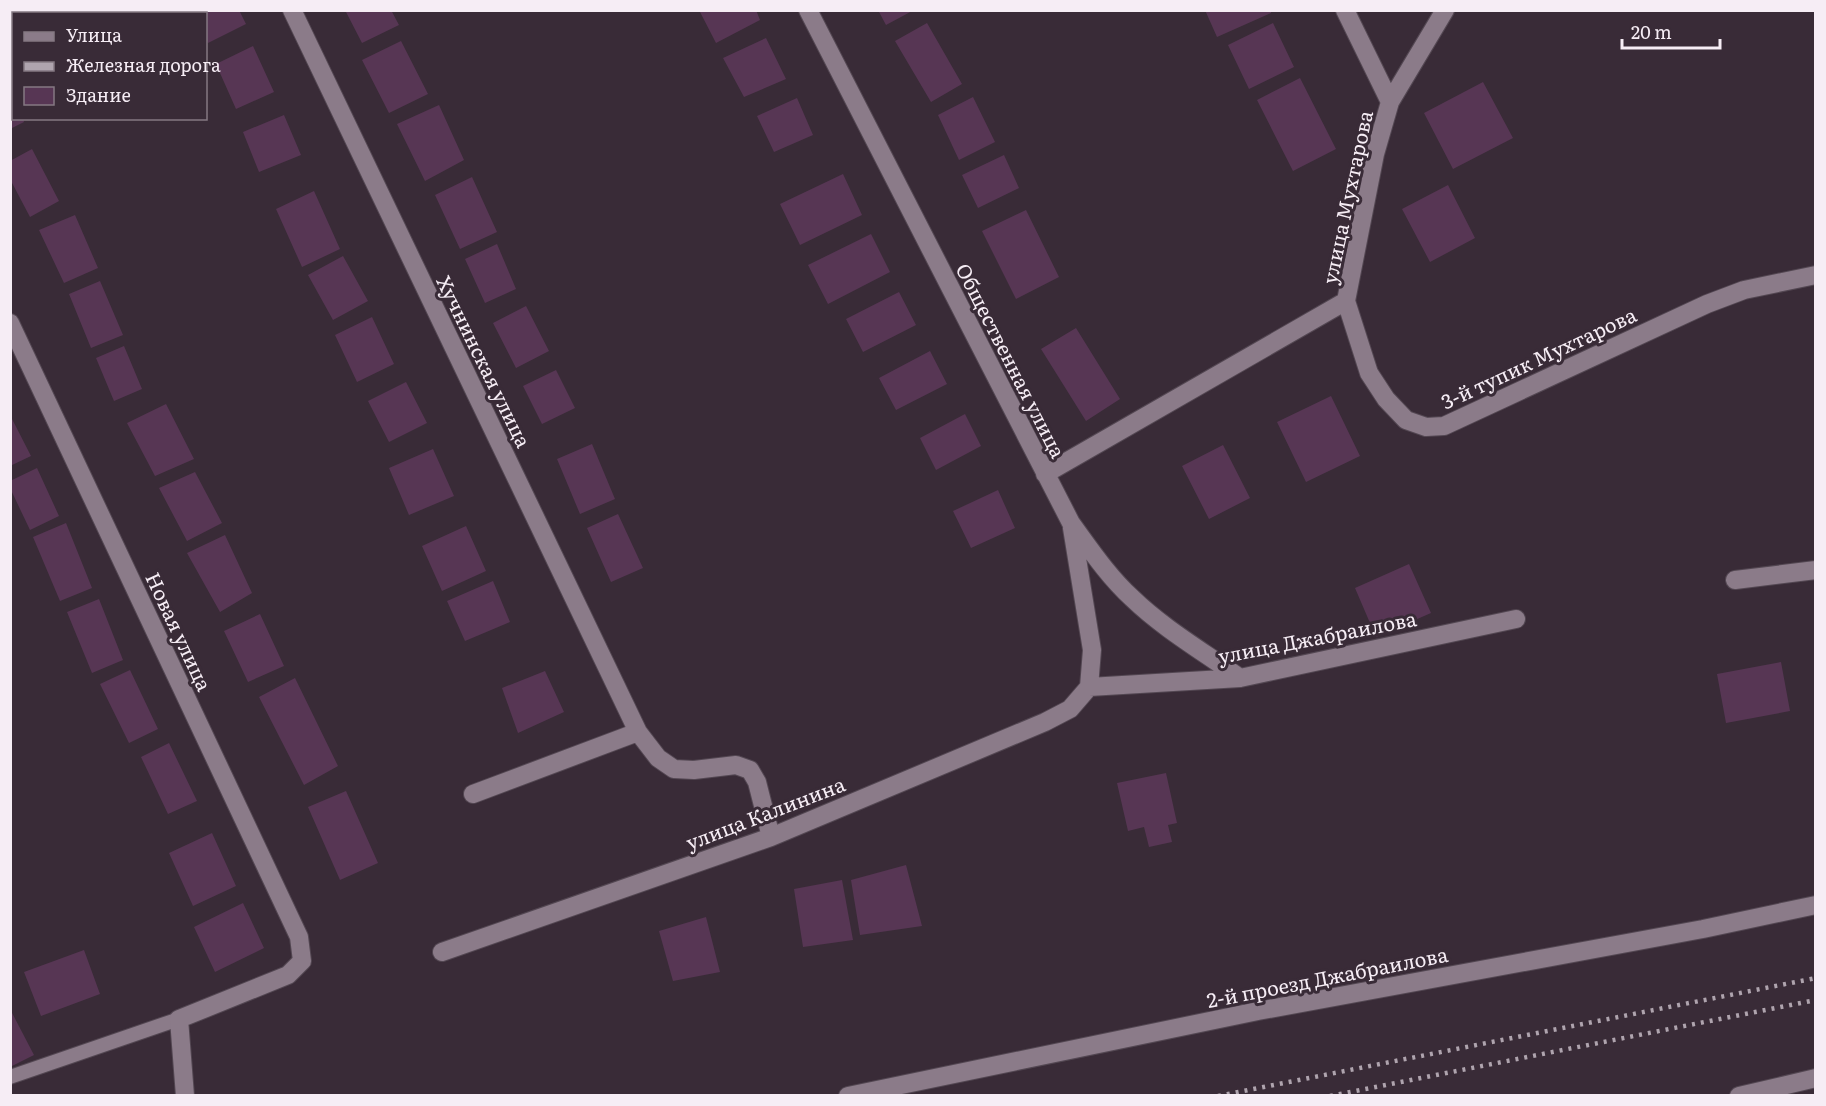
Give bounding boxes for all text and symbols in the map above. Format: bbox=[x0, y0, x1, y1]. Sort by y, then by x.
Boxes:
legend bbox=[12, 12, 207, 120]
scale bar bbox=[1622, 12, 1720, 50]
text: 20 m bbox=[1631, 18, 1672, 45]
text: Улица bbox=[66, 21, 122, 48]
text: Железная дорога bbox=[66, 51, 221, 78]
text: Здание bbox=[66, 81, 131, 108]
street label: улица Мухтарова bbox=[1313, 107, 1379, 287]
street label: Общественная улица bbox=[950, 257, 1074, 463]
street label: Хучнинская улица bbox=[430, 270, 540, 452]
street label: 3-й тупик Мухтарова bbox=[1435, 298, 1641, 416]
street label: Новая улица bbox=[139, 567, 221, 696]
street label: улица Джабраилова bbox=[1215, 602, 1419, 670]
street label: улица Калинина bbox=[681, 768, 849, 856]
street label: 2-й проезд Джабраилова bbox=[1204, 938, 1450, 1014]

